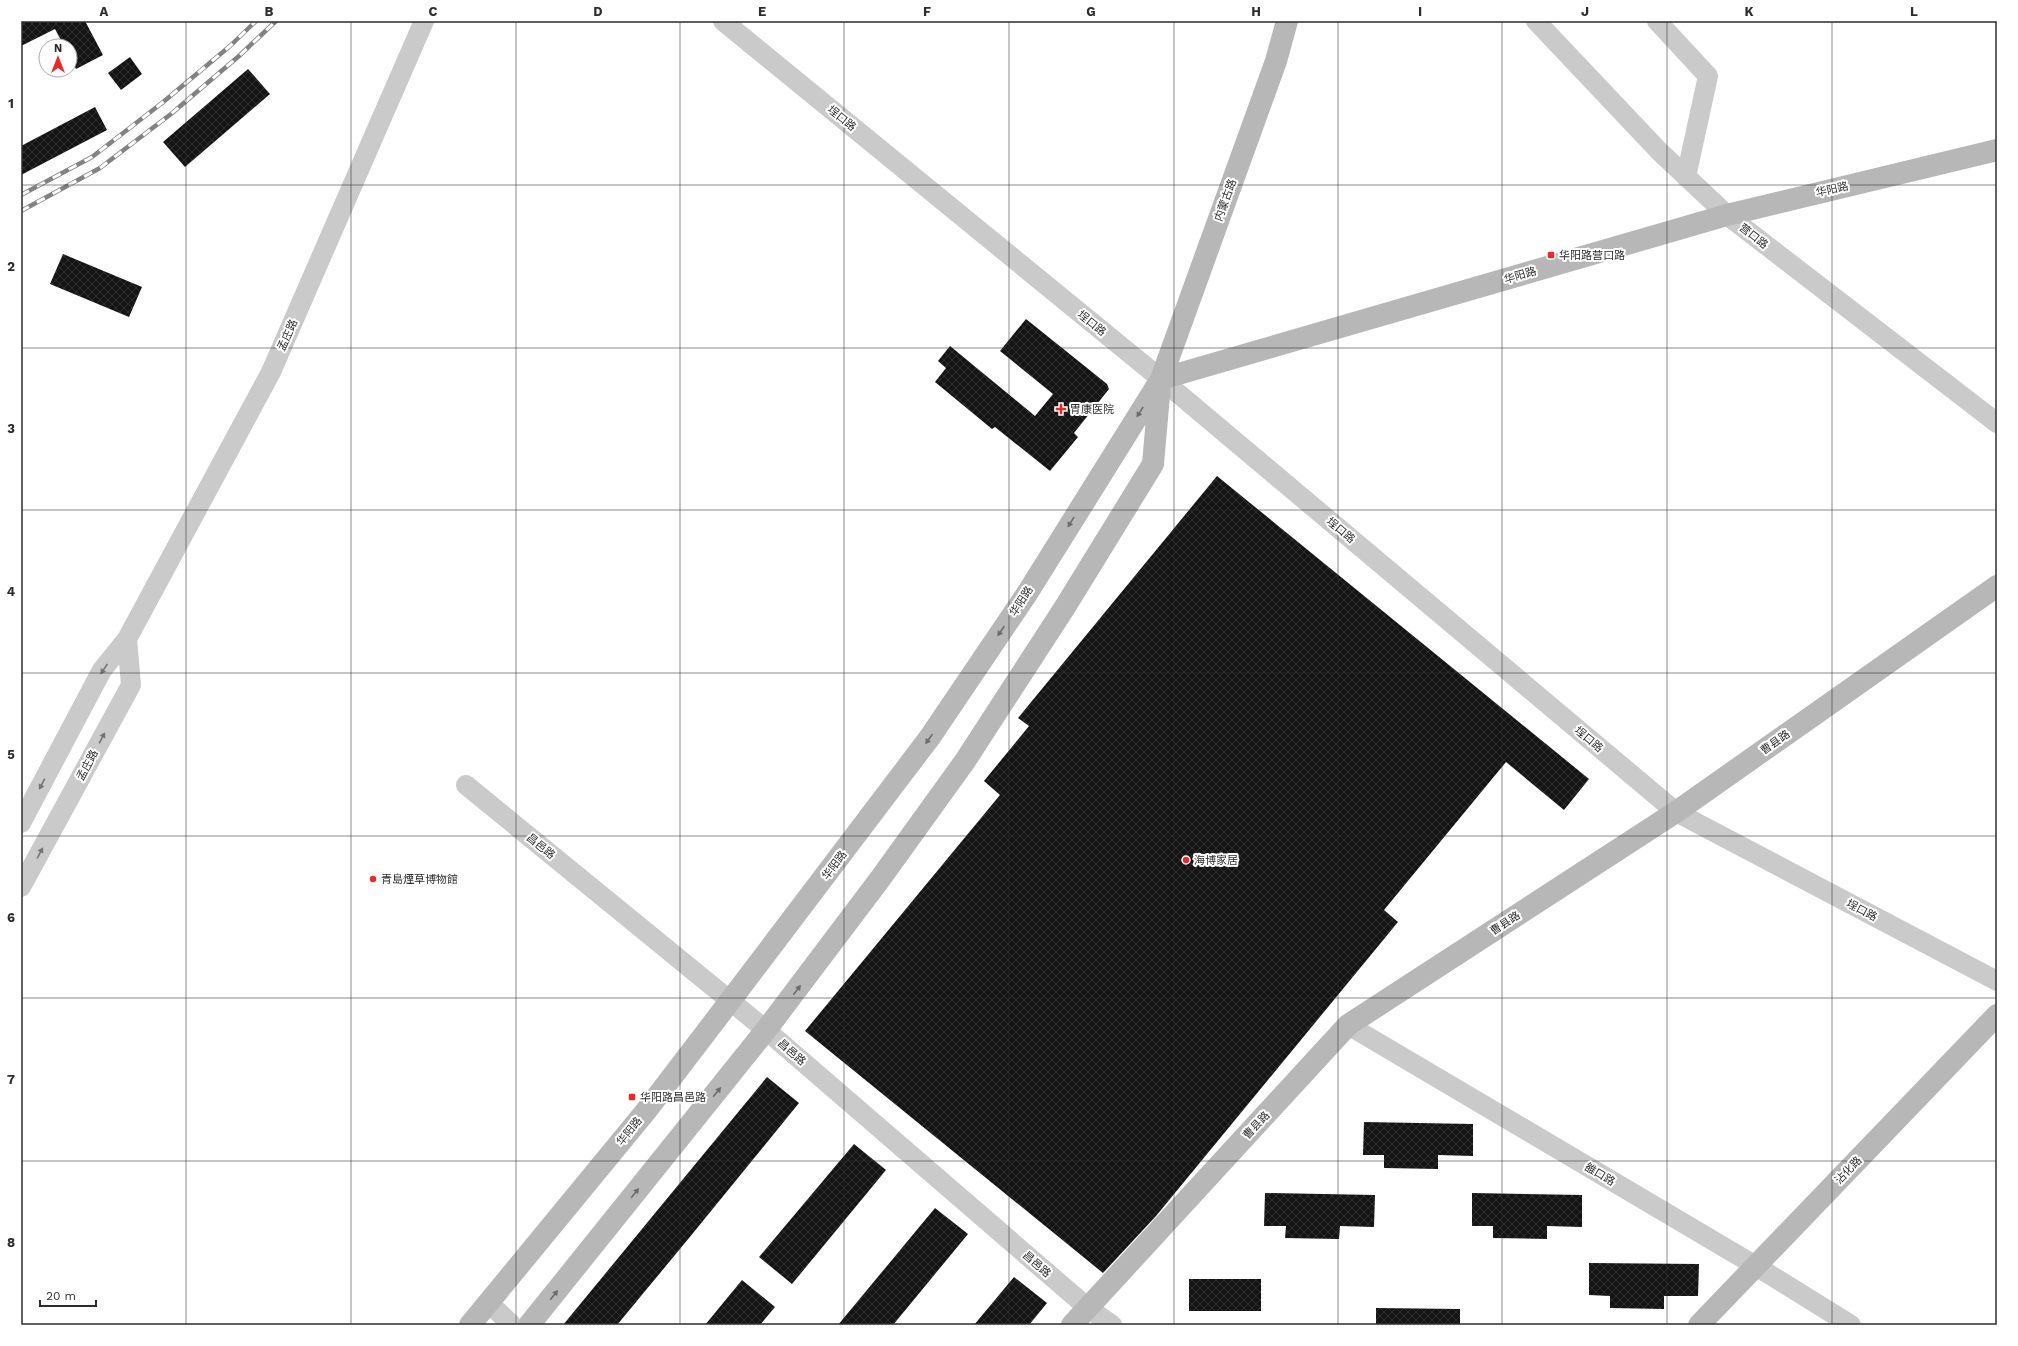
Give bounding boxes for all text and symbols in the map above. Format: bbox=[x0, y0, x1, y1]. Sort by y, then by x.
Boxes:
text: A bbox=[100, 4, 109, 19]
text: B bbox=[265, 4, 274, 19]
text: C bbox=[429, 4, 438, 19]
text: D bbox=[593, 4, 603, 19]
text: E bbox=[758, 4, 766, 19]
text: F bbox=[923, 4, 931, 19]
text: G bbox=[1086, 4, 1096, 19]
text: H bbox=[1251, 4, 1261, 19]
text: I bbox=[1418, 4, 1422, 19]
text: J bbox=[1581, 4, 1589, 19]
text: K bbox=[1744, 4, 1754, 19]
text: L bbox=[1910, 4, 1918, 19]
north arrow bbox=[38, 38, 78, 78]
text: N bbox=[54, 42, 62, 55]
text: 1 bbox=[8, 96, 14, 111]
street label: 埕口路 bbox=[825, 103, 859, 134]
street label: 内蒙古路 bbox=[1212, 177, 1239, 223]
street label: 华阳路 bbox=[1815, 179, 1850, 200]
street label: 营口路 bbox=[1737, 221, 1771, 252]
place label: 华阳路营口路 bbox=[1559, 249, 1625, 262]
marker: 华阳路营口路 bbox=[1546, 250, 1556, 260]
text: 2 bbox=[7, 259, 15, 274]
street label: 华阳路 bbox=[1502, 265, 1538, 286]
street label: 埕口路 bbox=[1075, 308, 1109, 339]
street label: 孟庄路 bbox=[275, 317, 300, 353]
marker: 胃康医院 bbox=[1055, 403, 1067, 415]
place label: 胃康医院 bbox=[1070, 403, 1114, 416]
one-way arrow bbox=[1137, 406, 1144, 418]
text: 3 bbox=[7, 421, 15, 436]
street label: 埕口路 bbox=[1324, 515, 1357, 546]
one-way arrow bbox=[1068, 516, 1075, 528]
text: 4 bbox=[7, 584, 16, 599]
street label: 华阳路 bbox=[1007, 584, 1036, 619]
one-way arrow bbox=[997, 626, 1005, 637]
one-way arrow bbox=[100, 664, 107, 675]
street label: 埕口路 bbox=[1572, 724, 1605, 755]
street label: 曹县路 bbox=[1758, 728, 1793, 757]
one-way arrow bbox=[98, 733, 105, 744]
one-way arrow bbox=[925, 734, 933, 745]
text: 5 bbox=[7, 747, 15, 762]
street label: 孟庄路 bbox=[74, 748, 101, 783]
one-way arrow bbox=[39, 778, 45, 790]
street label: 昌邑路 bbox=[524, 831, 558, 862]
one-way arrow bbox=[36, 847, 43, 858]
street label: 华阳路 bbox=[819, 848, 850, 882]
place label: 海博家居 bbox=[1194, 854, 1238, 867]
marker: 海博家居 bbox=[1181, 855, 1191, 865]
place label: 青島煙草博物館 bbox=[381, 873, 458, 886]
marker: 青島煙草博物館 bbox=[368, 874, 378, 884]
street label: 埕口路 bbox=[1844, 897, 1879, 924]
street label: 曹县路 bbox=[1488, 909, 1523, 938]
text: 6 bbox=[7, 910, 15, 925]
one-way arrow bbox=[792, 984, 801, 995]
street label: 昌邑路 bbox=[775, 1037, 808, 1068]
text: 7 bbox=[7, 1072, 15, 1087]
one-way arrow bbox=[712, 1087, 721, 1097]
place label: 华阳路昌邑路 bbox=[640, 1091, 706, 1104]
marker: 华阳路昌邑路 bbox=[627, 1092, 637, 1102]
street label: 曹县路 bbox=[1240, 1109, 1272, 1142]
street label: 华阳路 bbox=[614, 1114, 645, 1148]
street label: 沾化路 bbox=[1832, 1154, 1864, 1187]
street label: 雒口路 bbox=[1582, 1160, 1617, 1188]
one-way arrow bbox=[631, 1188, 639, 1199]
text: 8 bbox=[7, 1235, 15, 1250]
street label: 昌邑路 bbox=[1020, 1249, 1053, 1280]
scale bar bbox=[40, 1282, 96, 1308]
text: 20 m bbox=[46, 1289, 76, 1303]
one-way arrow bbox=[549, 1289, 558, 1300]

